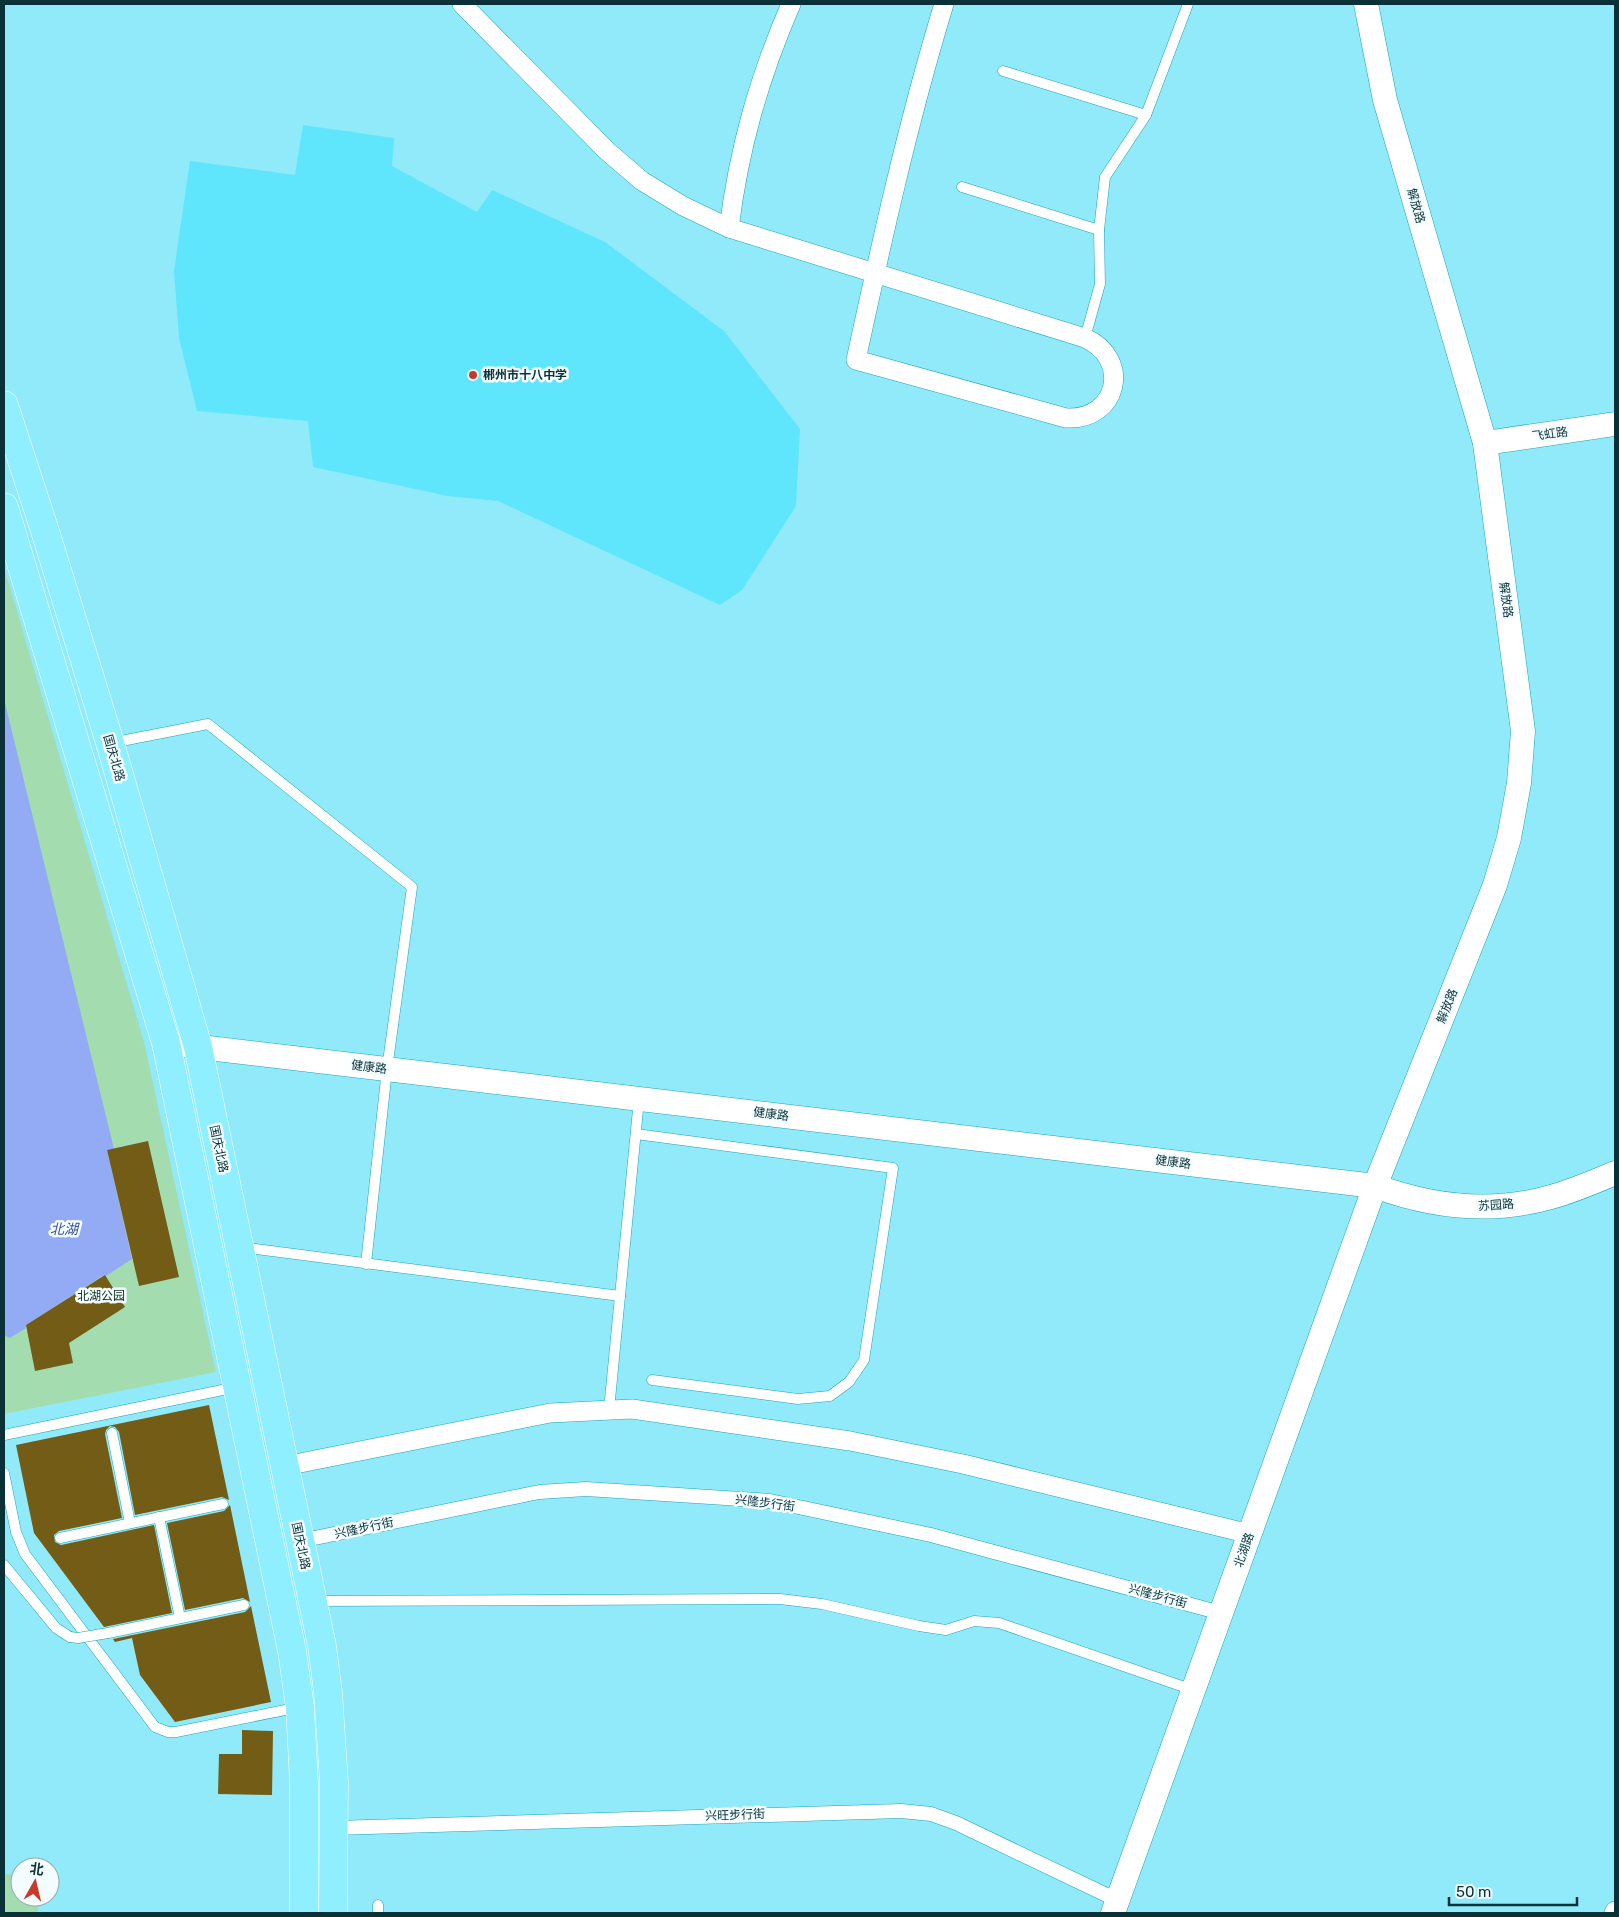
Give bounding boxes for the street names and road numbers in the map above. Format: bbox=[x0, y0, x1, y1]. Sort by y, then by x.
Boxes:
street label: 解放路 bbox=[1404, 187, 1428, 225]
street label: 飞虹路 bbox=[1531, 425, 1569, 443]
street label: 解放路 bbox=[1497, 581, 1515, 619]
street label: 国庆北路 bbox=[101, 733, 127, 783]
street label: 解放路 bbox=[1434, 987, 1460, 1025]
street label: 健康路 bbox=[350, 1058, 388, 1076]
street label: 健康路 bbox=[752, 1105, 790, 1123]
street label: 国庆北路 bbox=[207, 1124, 231, 1174]
street label: 健康路 bbox=[1154, 1153, 1192, 1171]
street label: 苏园路 bbox=[1478, 1197, 1514, 1213]
street label: 兴隆步行街 bbox=[734, 1492, 796, 1514]
street label: 兴隆步行街 bbox=[333, 1515, 395, 1541]
street label: 国庆北路 bbox=[289, 1521, 313, 1571]
street label: 北湖路 bbox=[1231, 1531, 1257, 1569]
street label: 兴隆步行街 bbox=[1127, 1581, 1189, 1611]
street label: 兴旺步行街 bbox=[705, 1807, 765, 1823]

